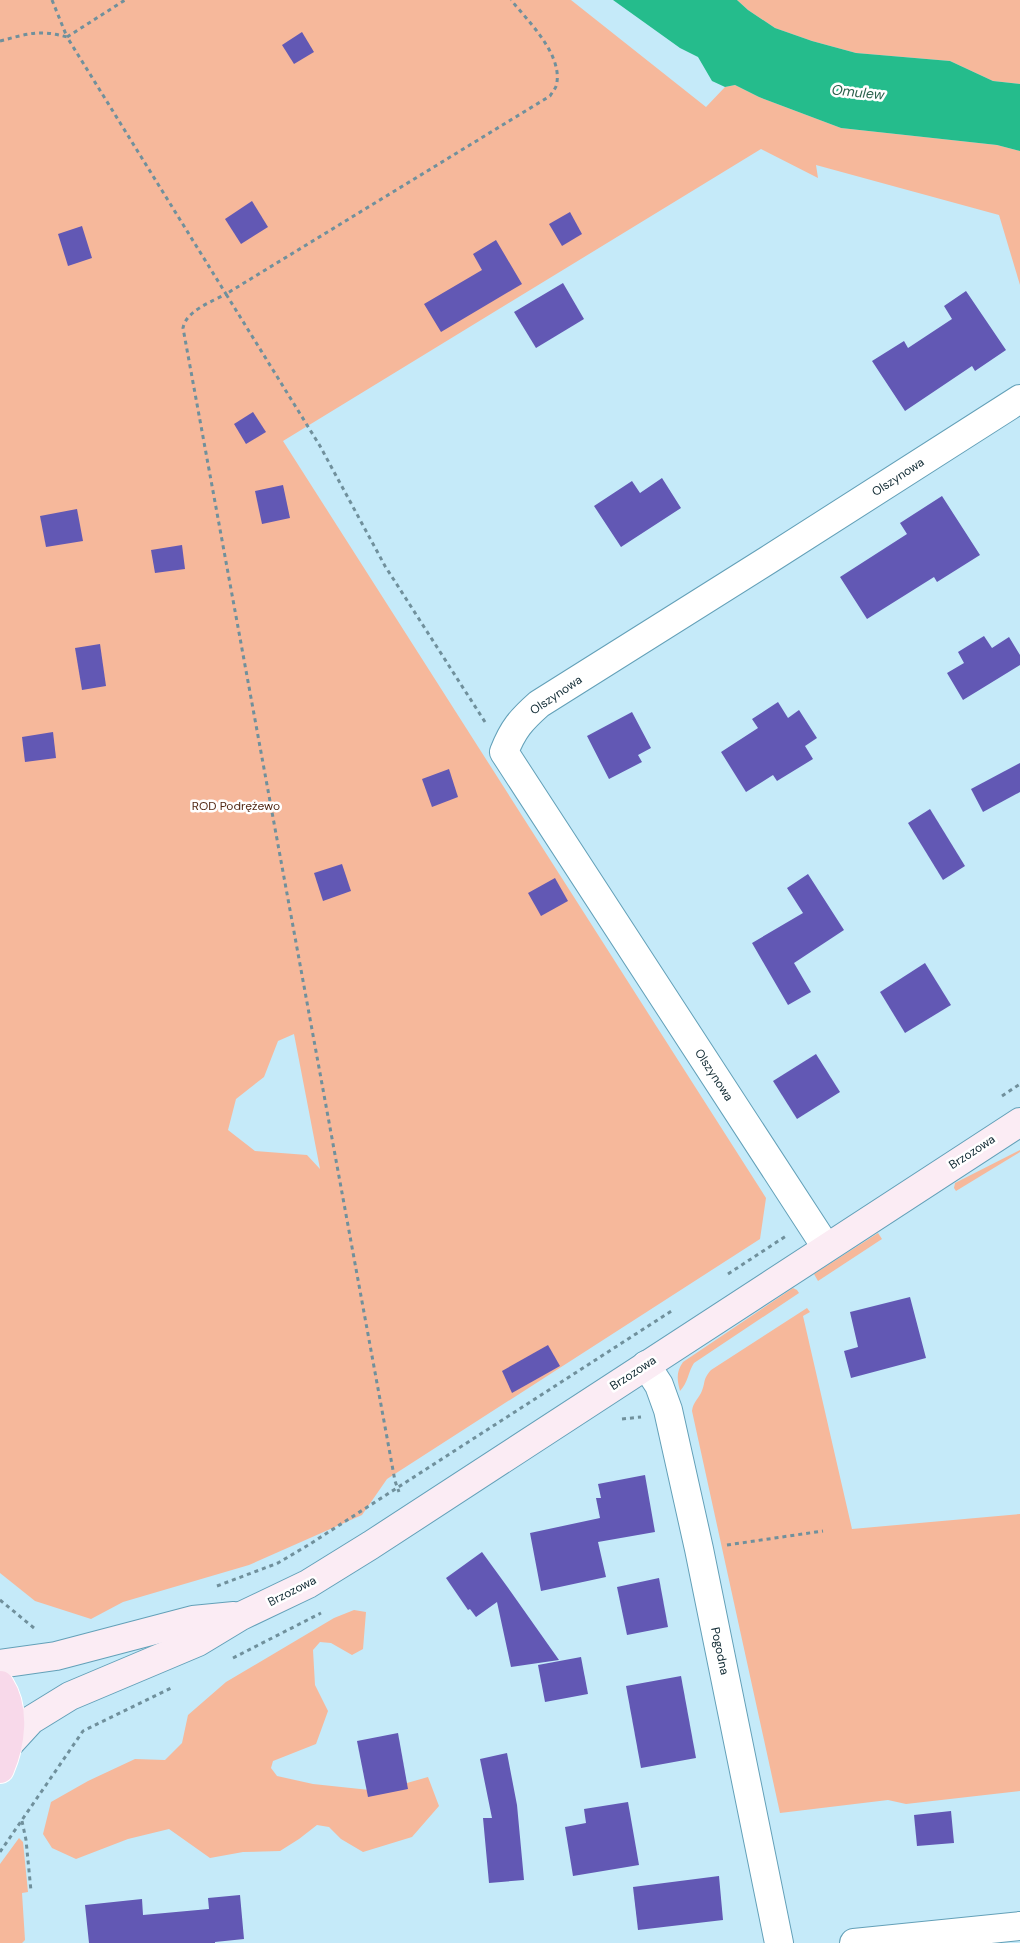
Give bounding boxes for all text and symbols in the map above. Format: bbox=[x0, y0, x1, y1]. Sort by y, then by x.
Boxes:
water label: Omulew bbox=[831, 80, 886, 104]
street label: Olszynowa bbox=[869, 454, 927, 500]
street label: Olszynowa bbox=[527, 672, 585, 718]
park label: ROD Podrężewo bbox=[192, 798, 280, 814]
street label: Olszynowa bbox=[691, 1046, 737, 1104]
street label: Brzozowa bbox=[946, 1131, 998, 1173]
street label: Brzozowa bbox=[607, 1352, 659, 1394]
street label: Brzozowa bbox=[265, 1572, 319, 1610]
street label: Pogodna bbox=[707, 1626, 733, 1676]

